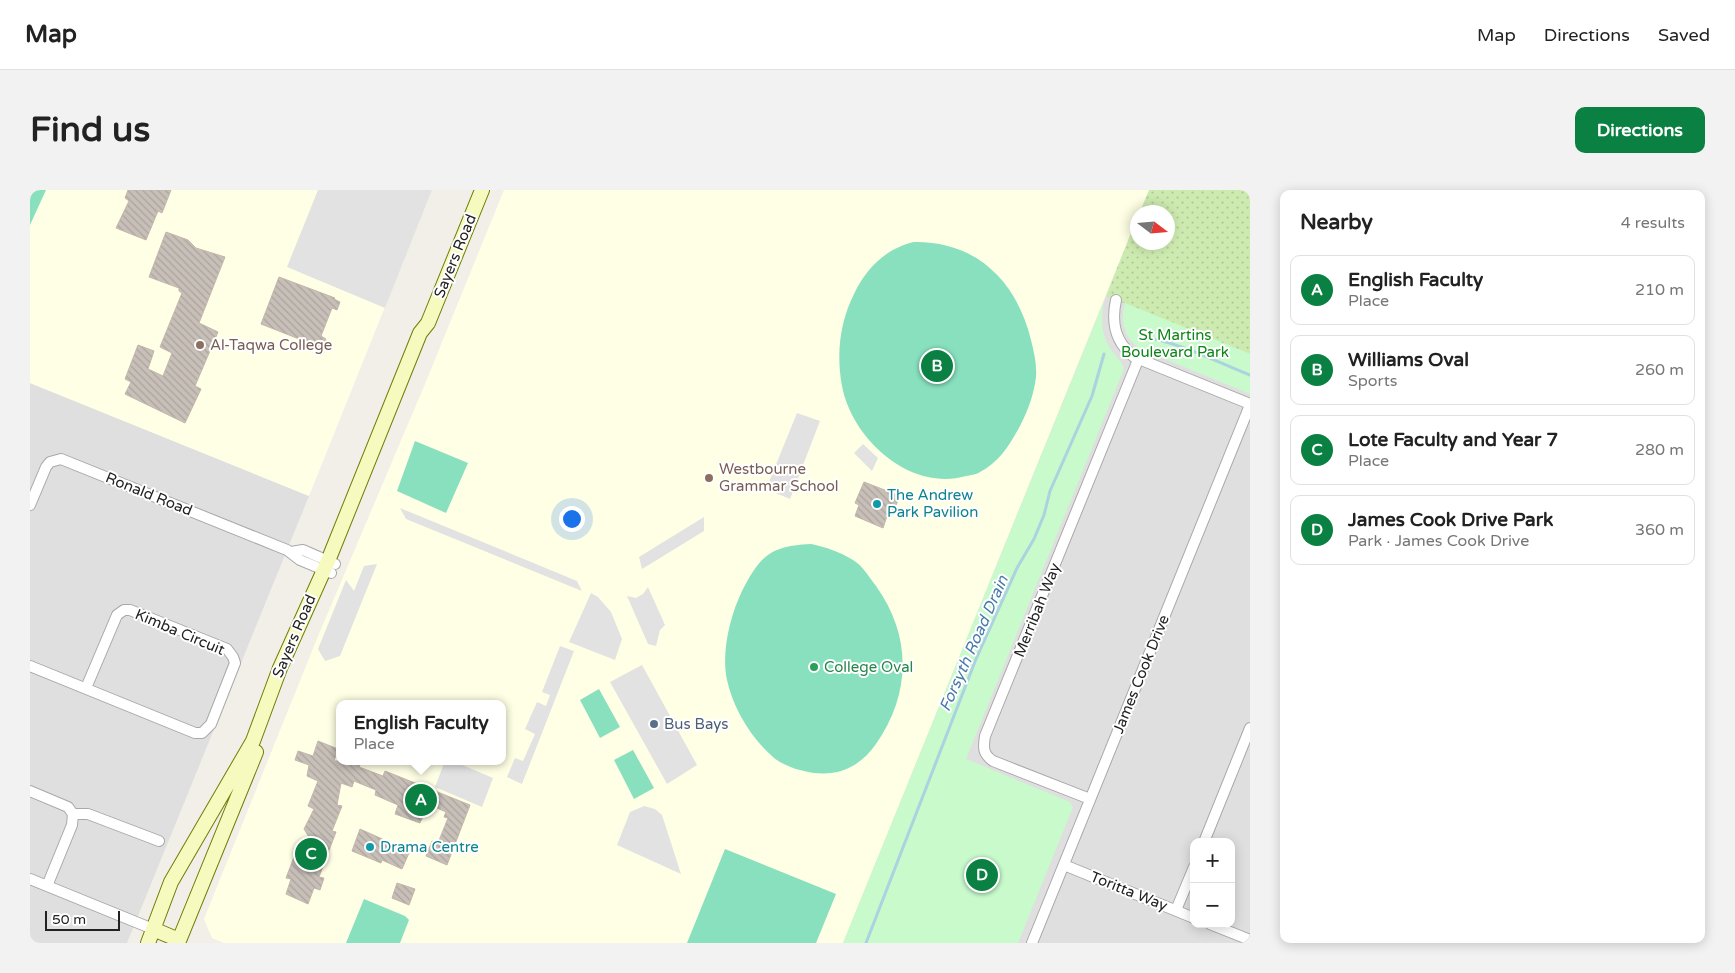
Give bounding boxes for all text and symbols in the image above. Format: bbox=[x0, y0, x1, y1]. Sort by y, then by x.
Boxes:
text: Map bbox=[25, 20, 77, 49]
text: Map bbox=[1477, 24, 1516, 46]
text: Directions bbox=[1544, 24, 1630, 46]
text: Saved bbox=[1658, 24, 1710, 46]
button: Directions bbox=[1575, 107, 1705, 153]
text: Find us bbox=[30, 109, 150, 151]
north arrow bbox=[1130, 205, 1175, 250]
text: Nearby bbox=[1300, 210, 1373, 235]
street label: Sayers Road bbox=[430, 212, 480, 300]
text: 4 results bbox=[1621, 213, 1685, 233]
text: English Faculty bbox=[1348, 269, 1483, 291]
text: A bbox=[1311, 280, 1323, 300]
text: 210 m bbox=[1635, 280, 1684, 300]
text: Place bbox=[1348, 291, 1389, 311]
park label: St Martins Boulevard Park bbox=[1121, 326, 1229, 361]
place label: Al-Taqwa College bbox=[210, 336, 332, 354]
marker: Al-Taqwa College bbox=[194, 339, 206, 351]
pin: B bbox=[921, 347, 953, 385]
text: Williams Oval bbox=[1348, 349, 1469, 371]
text: B bbox=[1311, 360, 1323, 380]
text: 260 m bbox=[1635, 360, 1684, 380]
text: Sports bbox=[1348, 371, 1397, 391]
text: Lote Faculty and Year 7 bbox=[1348, 429, 1558, 451]
text: C bbox=[1311, 440, 1323, 460]
text: 280 m bbox=[1635, 440, 1684, 460]
text: Place bbox=[1348, 451, 1389, 471]
place label: Westbourne Grammar School bbox=[719, 460, 839, 495]
street label: Ronald Road bbox=[103, 468, 195, 520]
marker: Westbourne Grammar School bbox=[703, 472, 715, 484]
place label: The Andrew Park Pavilion bbox=[887, 486, 978, 521]
marker: The Andrew Park Pavilion bbox=[871, 498, 883, 510]
your location bbox=[559, 506, 585, 532]
text: James Cook Drive Park bbox=[1348, 509, 1553, 531]
text: D bbox=[1311, 520, 1323, 540]
text: 360 m bbox=[1635, 520, 1684, 540]
text: Park · James Cook Drive bbox=[1348, 531, 1529, 551]
street label: Merribah Way bbox=[1010, 560, 1064, 660]
water label: Forsyth Road Drain bbox=[935, 571, 1013, 714]
street label: Sayers Road bbox=[268, 592, 320, 680]
street label: Kimba Circuit bbox=[132, 605, 228, 659]
street label: James Cook Drive bbox=[1109, 612, 1173, 736]
place label: College Oval bbox=[824, 658, 913, 676]
marker: College Oval bbox=[808, 661, 820, 673]
popup bbox=[336, 700, 506, 765]
text: English Faculty bbox=[353, 712, 489, 734]
place label: Bus Bays bbox=[664, 715, 728, 733]
marker: Bus Bays bbox=[648, 718, 660, 730]
text: Place bbox=[353, 734, 395, 754]
pin: A bbox=[405, 781, 437, 819]
pin: C bbox=[295, 835, 327, 873]
place label: Drama Centre bbox=[380, 838, 479, 856]
map controls bbox=[1190, 838, 1235, 928]
button: + bbox=[1190, 838, 1235, 883]
marker: Drama Centre bbox=[364, 841, 376, 853]
pin: D bbox=[966, 856, 998, 894]
street label: Toritta Way bbox=[1088, 867, 1170, 915]
button: − bbox=[1190, 883, 1235, 928]
scale bar bbox=[45, 908, 120, 931]
text: 50 m bbox=[52, 911, 86, 928]

